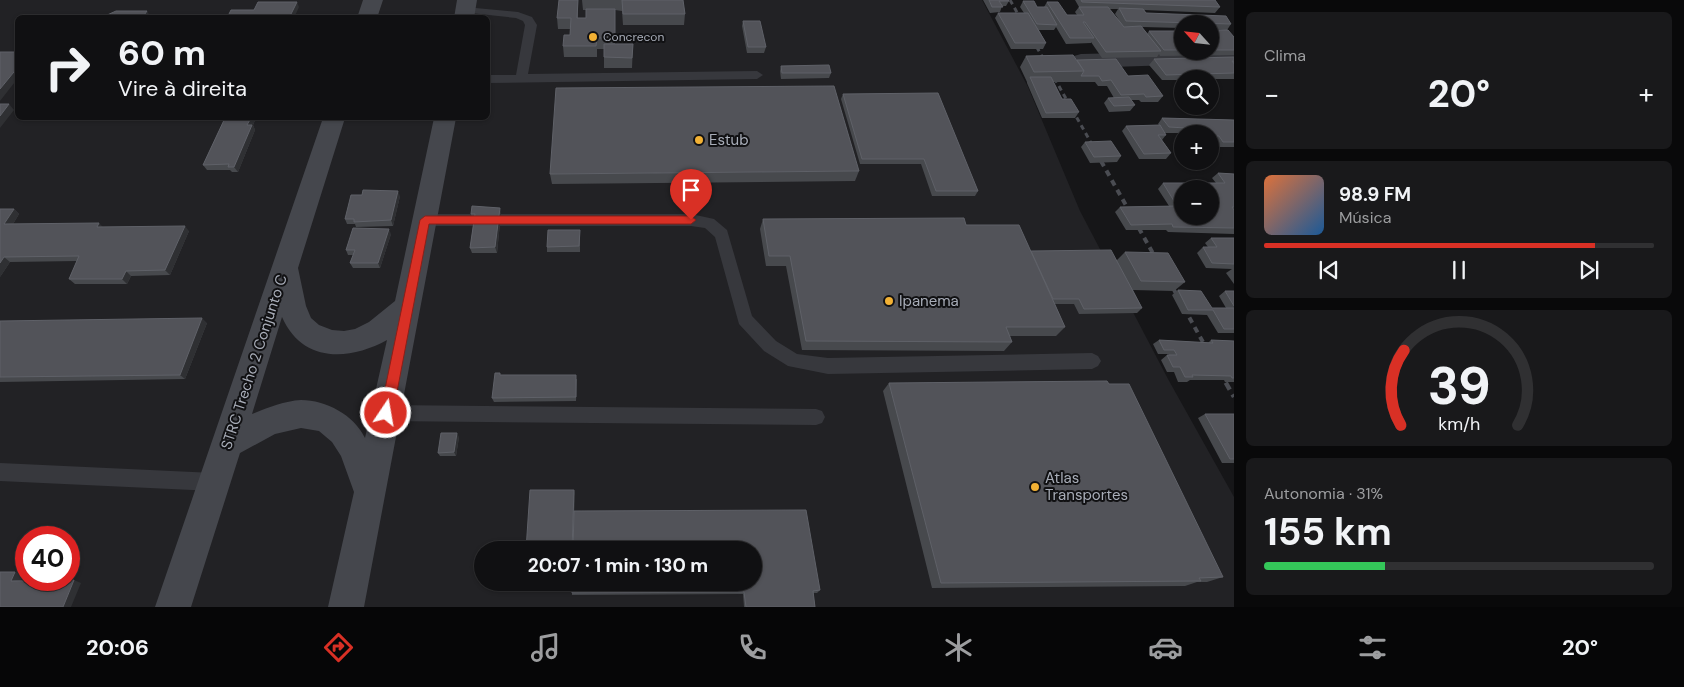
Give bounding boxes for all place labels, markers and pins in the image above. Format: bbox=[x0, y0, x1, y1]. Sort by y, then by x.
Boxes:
place label: Concrecon bbox=[603, 29, 664, 45]
marker: Concrecon bbox=[587, 31, 599, 43]
place label: Estub bbox=[709, 130, 749, 150]
marker: Estub bbox=[693, 134, 705, 146]
pin bbox=[670, 169, 712, 220]
place label: Ipanema bbox=[899, 291, 959, 311]
marker: Ipanema bbox=[883, 295, 895, 307]
place label: Atlas Transportes bbox=[1045, 468, 1128, 505]
marker: Atlas Transportes bbox=[1029, 481, 1041, 493]

